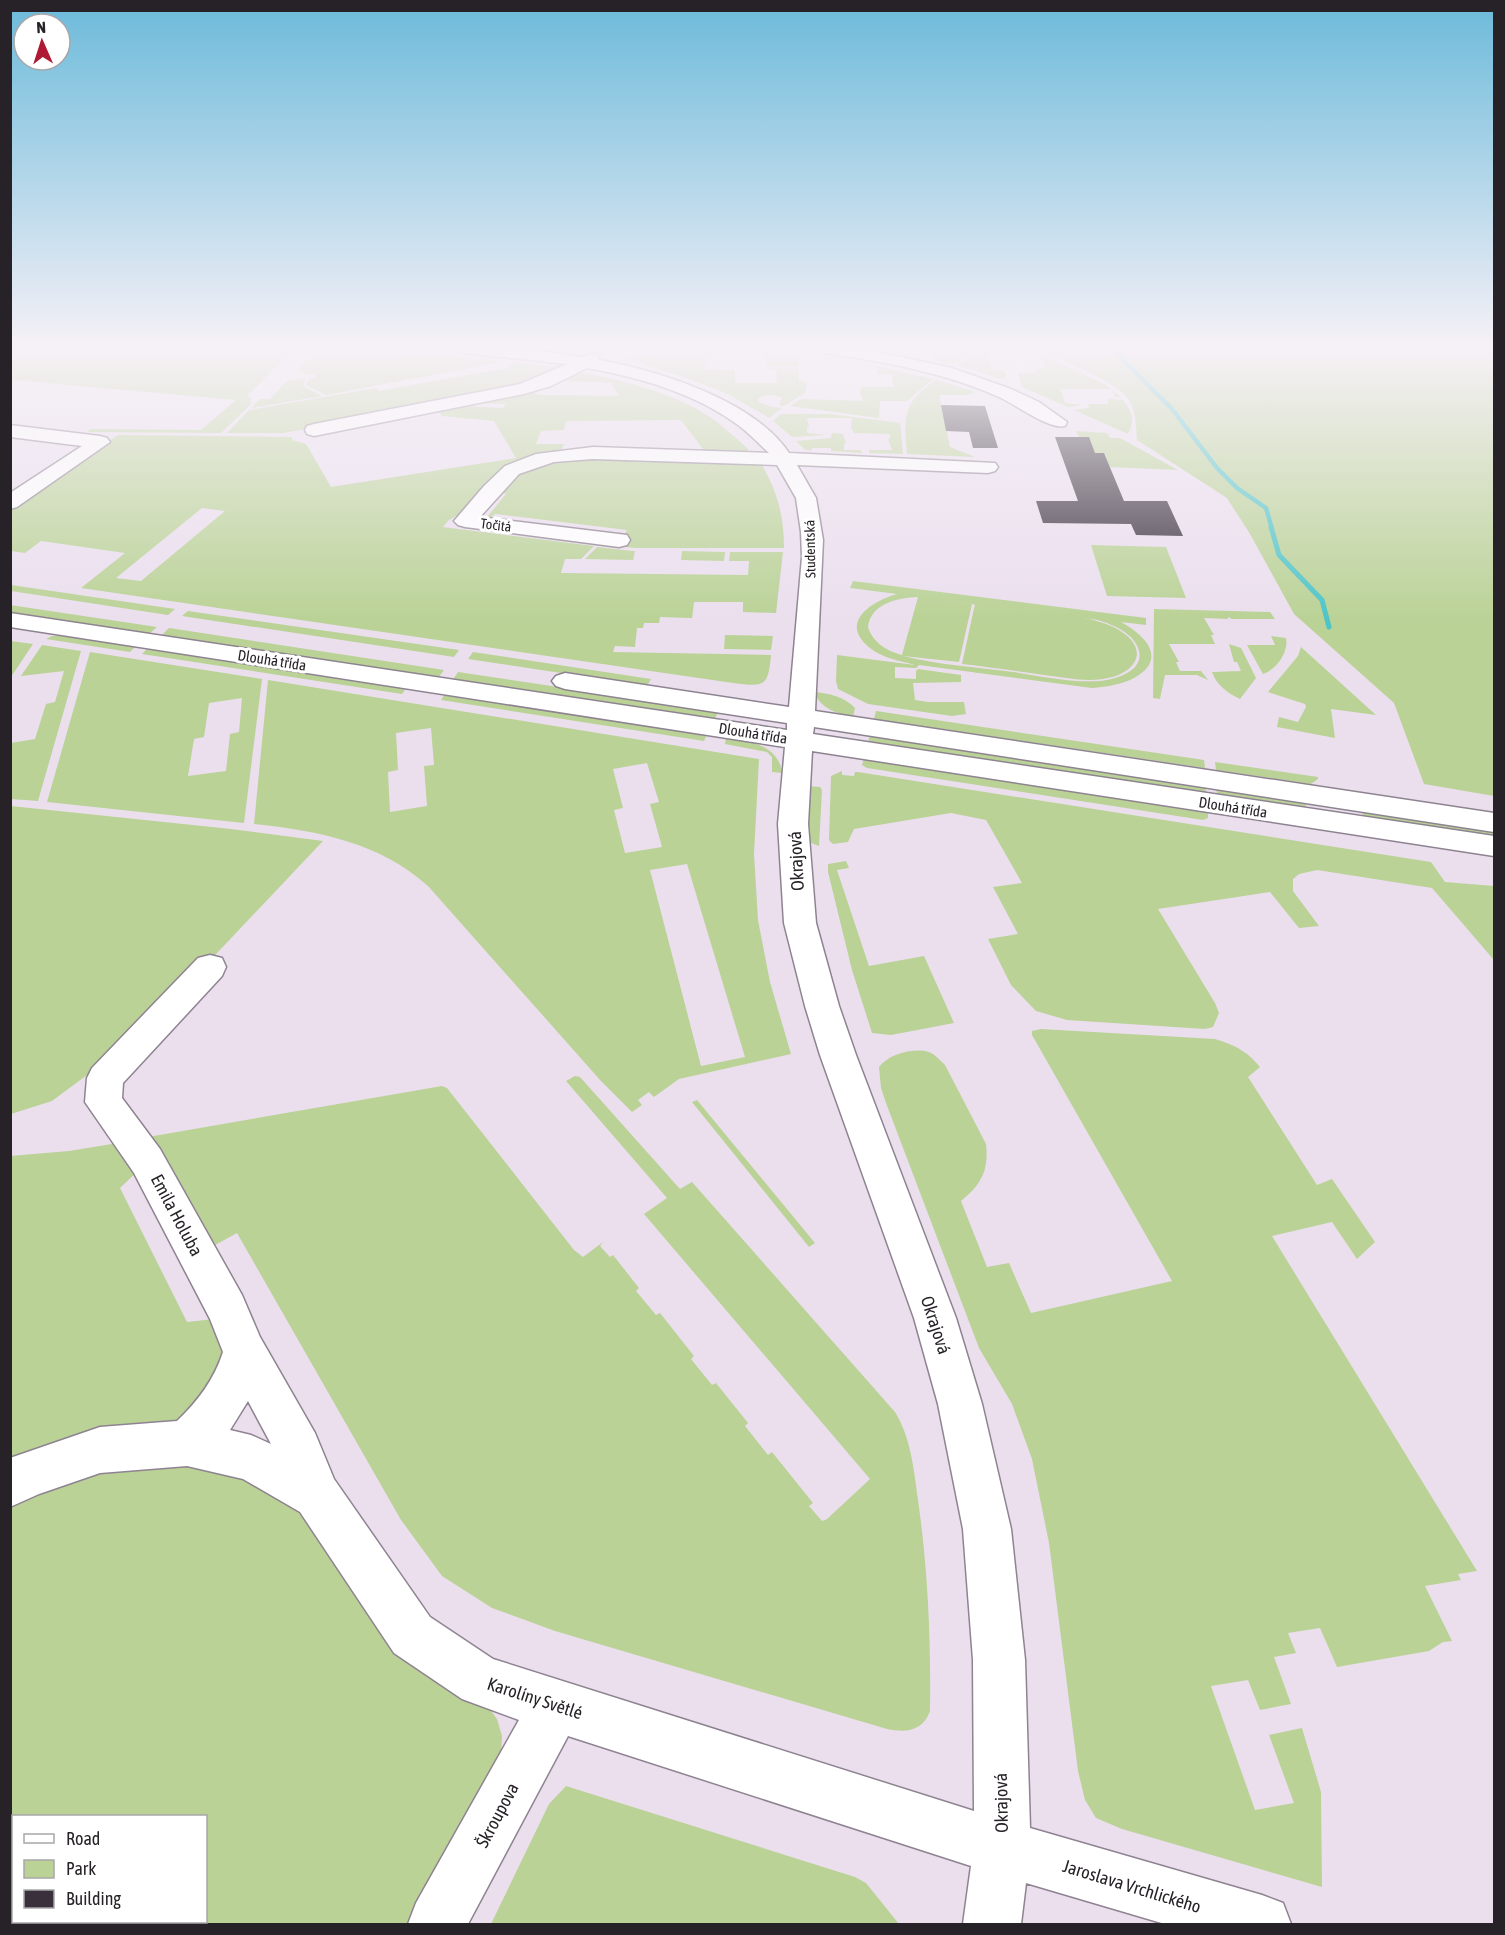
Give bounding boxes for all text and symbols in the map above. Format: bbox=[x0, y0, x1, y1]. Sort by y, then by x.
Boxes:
north arrow bbox=[12, 12, 72, 72]
text: N bbox=[36, 18, 46, 36]
street label: Točitá bbox=[480, 515, 512, 535]
street label: Studentská bbox=[801, 520, 819, 578]
street label: Dlouhá třída bbox=[237, 646, 307, 674]
street label: Dlouhá třída bbox=[718, 719, 788, 747]
street label: Dlouhá třída bbox=[1198, 793, 1268, 821]
street label: Okrajová bbox=[784, 831, 808, 891]
street label: Emila Holuba bbox=[147, 1170, 207, 1260]
street label: Okrajová bbox=[917, 1293, 955, 1357]
street label: Karolíny Světlé bbox=[485, 1673, 585, 1723]
street label: Okrajová bbox=[990, 1773, 1012, 1833]
street label: Škroupova bbox=[471, 1779, 523, 1851]
legend bbox=[12, 1815, 207, 1923]
text: Road bbox=[66, 1828, 100, 1849]
street label: Jaroslava Vrchlického bbox=[1060, 1855, 1204, 1917]
text: Park bbox=[66, 1858, 96, 1879]
text: Building bbox=[66, 1888, 121, 1909]

